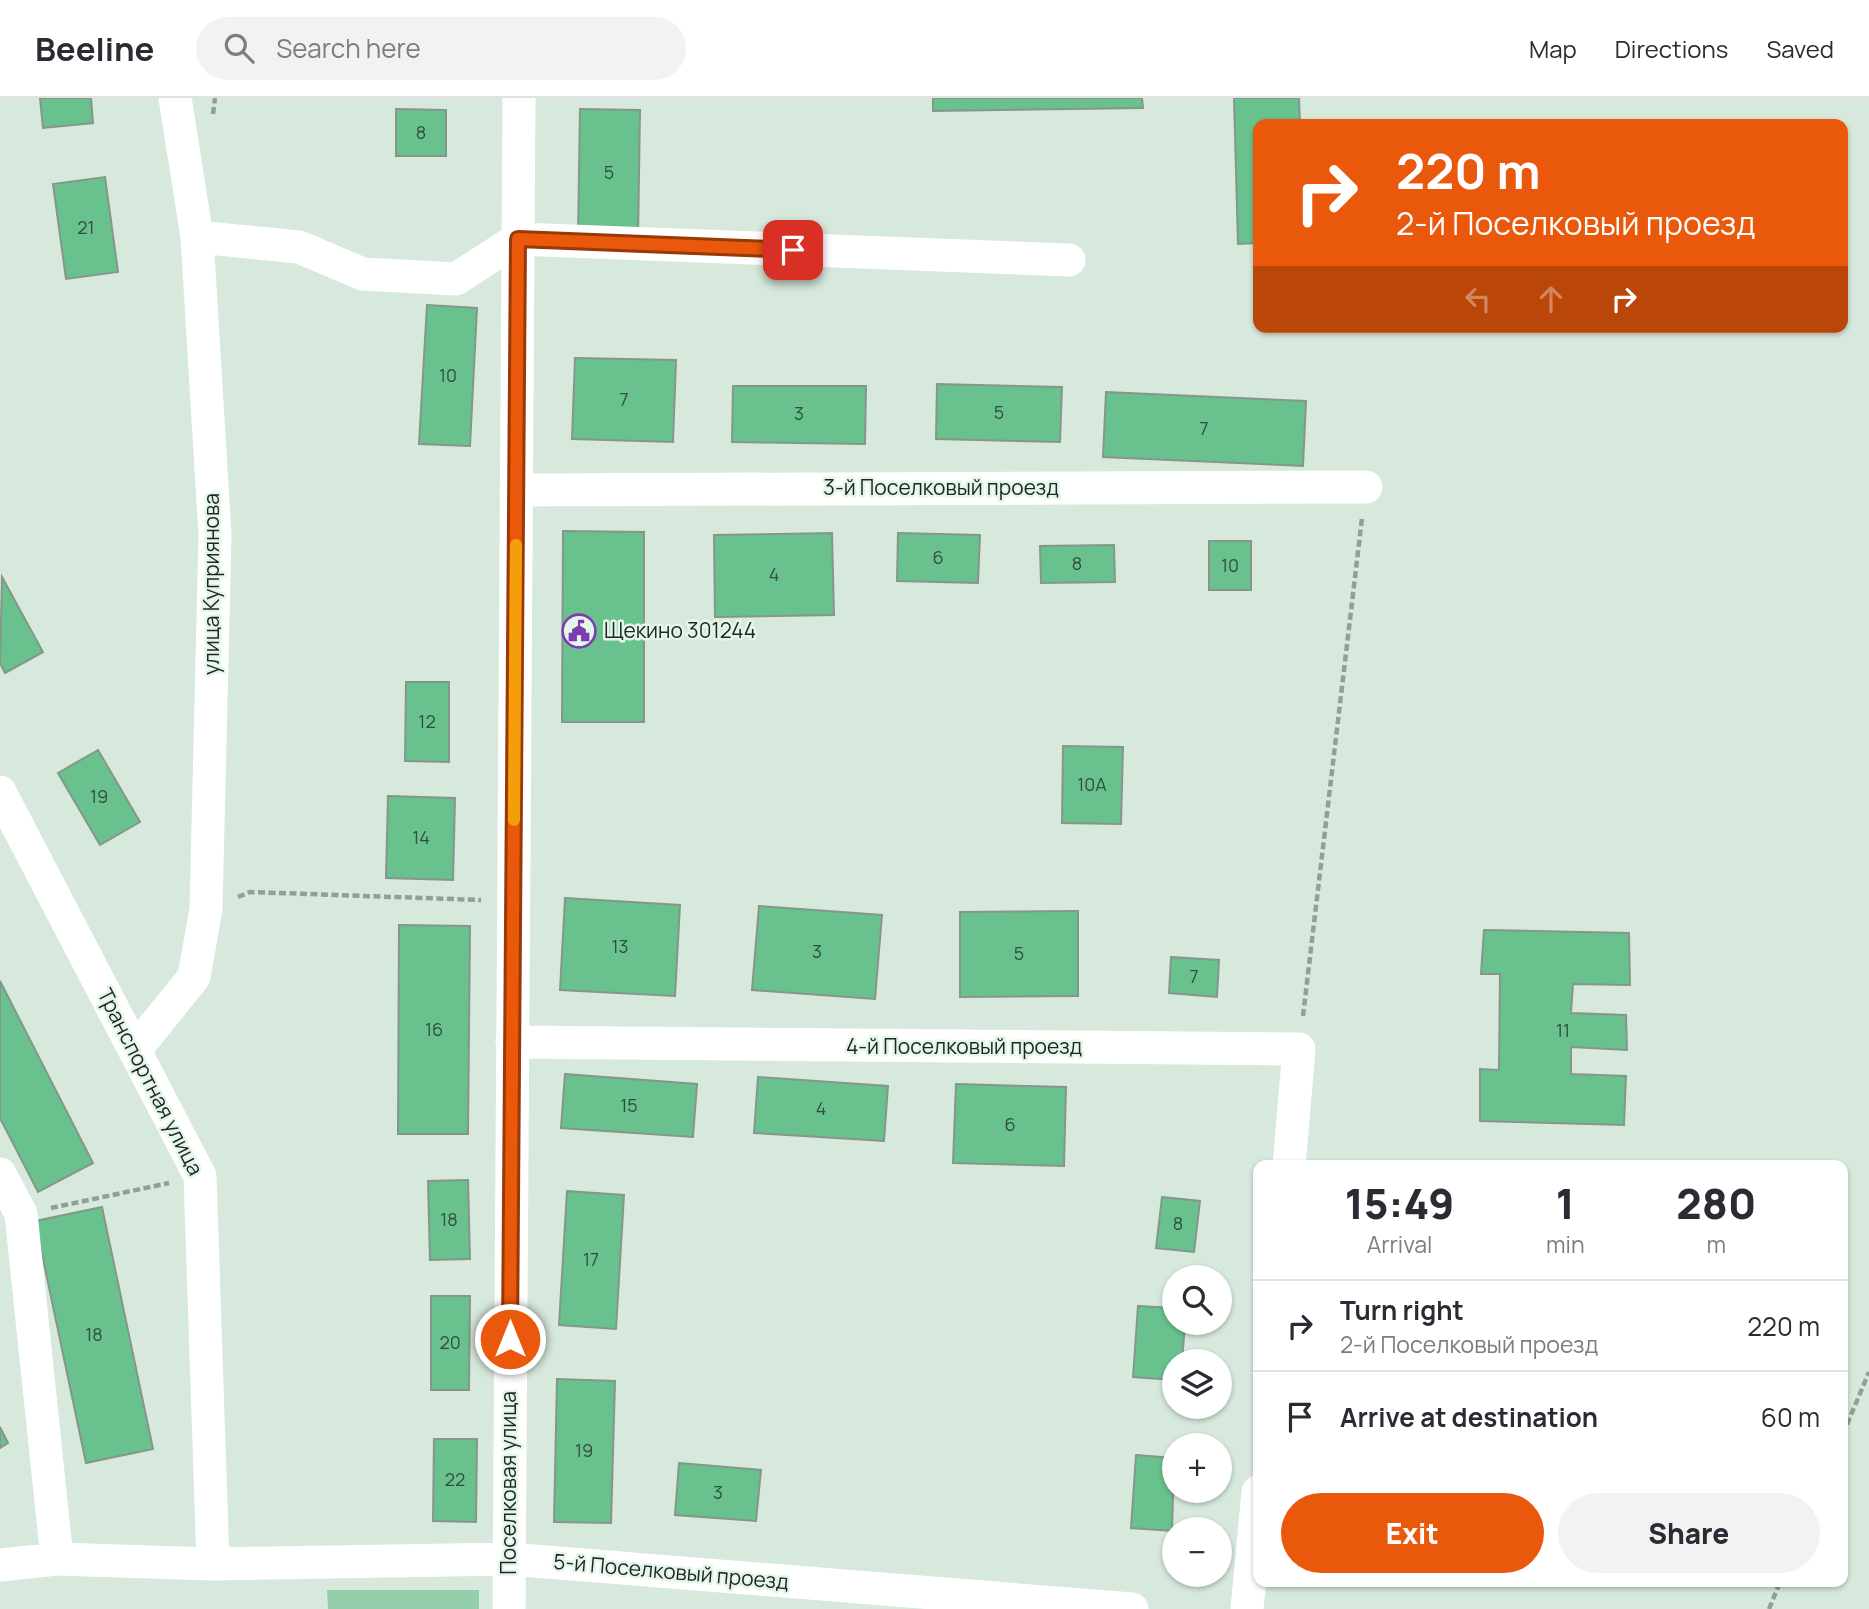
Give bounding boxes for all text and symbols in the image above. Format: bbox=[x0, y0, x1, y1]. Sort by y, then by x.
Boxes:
search box bbox=[196, 17, 686, 80]
text: Beeline bbox=[35, 26, 154, 71]
icon: search bbox=[220, 29, 258, 67]
text: Search here bbox=[276, 30, 421, 66]
text: Map bbox=[1529, 32, 1577, 65]
text: Directions bbox=[1615, 32, 1728, 65]
text: Saved bbox=[1766, 32, 1834, 65]
house number: 8 bbox=[416, 120, 426, 144]
text: 220 m bbox=[1396, 137, 1540, 204]
icon: right bbox=[1281, 147, 1372, 238]
house number: 5 bbox=[604, 160, 614, 184]
text: 2-й Поселковый проезд bbox=[1396, 201, 1755, 245]
house number: 21 bbox=[77, 215, 95, 239]
pin bbox=[763, 220, 823, 280]
icon: arrive bbox=[774, 231, 812, 269]
icon: left bbox=[1459, 280, 1497, 318]
icon: ahead bbox=[1532, 280, 1570, 318]
icon: right bbox=[1605, 280, 1643, 318]
house number: 10 bbox=[439, 363, 457, 387]
house number: 7 bbox=[619, 387, 629, 411]
house number: 5 bbox=[994, 400, 1004, 424]
house number: 3 bbox=[794, 401, 804, 425]
house number: 7 bbox=[1199, 416, 1209, 440]
street label: 3-й Поселковый проезд bbox=[823, 473, 1059, 501]
street label: улица Куприянова bbox=[197, 493, 225, 675]
house number: 6 bbox=[932, 545, 944, 569]
house number: 8 bbox=[1072, 551, 1082, 575]
house number: 10 bbox=[1221, 553, 1239, 577]
house number: 4 bbox=[769, 562, 779, 586]
public building icon: Щекино 301244 bbox=[560, 612, 598, 650]
place label: Щекино 301244 bbox=[604, 616, 756, 644]
house number: 12 bbox=[418, 709, 436, 733]
house number: 10А bbox=[1077, 772, 1107, 796]
house number: 19 bbox=[90, 784, 108, 808]
house number: 14 bbox=[412, 825, 430, 849]
house number: 13 bbox=[612, 934, 628, 958]
house number: 3 bbox=[812, 939, 822, 963]
house number: 5 bbox=[1014, 941, 1024, 965]
house number: 7 bbox=[1189, 964, 1199, 988]
street label: Транспортная улица bbox=[92, 983, 210, 1180]
house number: 16 bbox=[425, 1017, 443, 1041]
house number: 11 bbox=[1556, 1018, 1570, 1042]
street label: 4-й Поселковый проезд bbox=[846, 1032, 1082, 1060]
house number: 15 bbox=[620, 1093, 638, 1117]
house number: 4 bbox=[816, 1096, 826, 1120]
house number: 6 bbox=[1004, 1112, 1016, 1136]
text: 15:49 bbox=[1345, 1174, 1454, 1232]
text: 1 bbox=[1556, 1174, 1575, 1232]
text: 280 bbox=[1676, 1174, 1756, 1232]
house number: 18 bbox=[440, 1207, 458, 1231]
house number: 8 bbox=[1173, 1211, 1183, 1235]
text: Arrival bbox=[1367, 1228, 1432, 1260]
text: min bbox=[1546, 1228, 1585, 1260]
text: m bbox=[1707, 1228, 1726, 1260]
house number: 17 bbox=[583, 1247, 599, 1271]
map controls bbox=[1162, 1265, 1232, 1587]
button: search bbox=[1162, 1265, 1232, 1335]
text: Turn right bbox=[1340, 1292, 1464, 1328]
position arrow bbox=[473, 1302, 547, 1376]
icon: right bbox=[1281, 1307, 1319, 1345]
text: 220 m bbox=[1747, 1308, 1820, 1344]
house number: 18 bbox=[85, 1322, 103, 1346]
text: 2-й Поселковый проезд bbox=[1340, 1328, 1598, 1360]
house number: 20 bbox=[439, 1330, 461, 1354]
button: layers bbox=[1162, 1349, 1232, 1419]
street label: Поселковая улица bbox=[494, 1391, 522, 1575]
icon: arrive bbox=[1281, 1398, 1319, 1436]
text: Arrive at destination bbox=[1340, 1399, 1598, 1435]
text: 60 m bbox=[1761, 1399, 1820, 1435]
button: + bbox=[1162, 1433, 1232, 1503]
house number: 19 bbox=[575, 1438, 593, 1462]
house number: 22 bbox=[445, 1467, 465, 1491]
house number: 3 bbox=[713, 1480, 723, 1504]
button: Exit bbox=[1281, 1493, 1544, 1573]
button: Share bbox=[1558, 1493, 1820, 1573]
button: − bbox=[1162, 1517, 1232, 1587]
street label: 5-й Поселковый проезд bbox=[552, 1547, 790, 1595]

